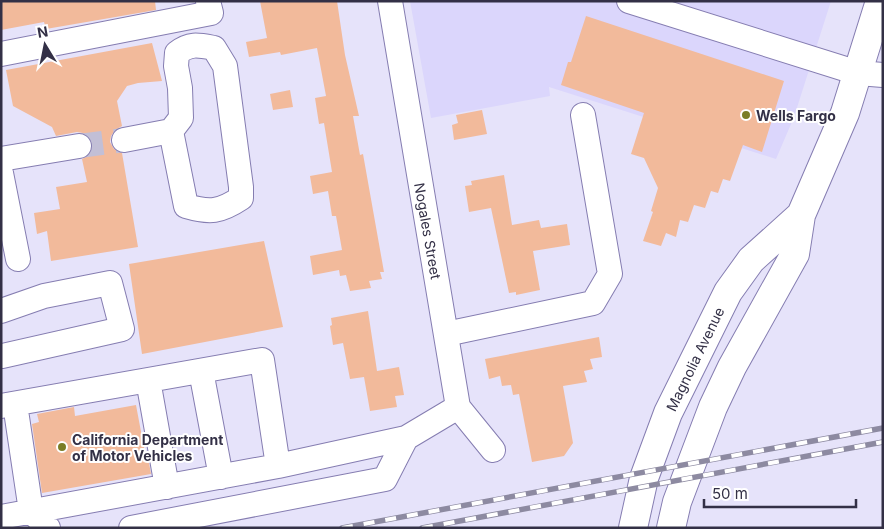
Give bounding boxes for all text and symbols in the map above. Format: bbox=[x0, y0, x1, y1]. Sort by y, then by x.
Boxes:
north arrow bbox=[20, 20, 70, 70]
text: N bbox=[36, 22, 49, 41]
place label: Wells Fargo bbox=[756, 107, 836, 124]
marker: Wells Fargo bbox=[740, 109, 752, 121]
street label: Nogales Street bbox=[411, 181, 445, 281]
street label: Magnolia Avenue bbox=[662, 304, 728, 414]
place label: California Department of Motor Vehicles bbox=[72, 431, 223, 464]
marker: California Department of Motor Vehicles bbox=[56, 441, 68, 453]
scale bar bbox=[704, 476, 856, 508]
text: 50 m bbox=[712, 484, 748, 503]

